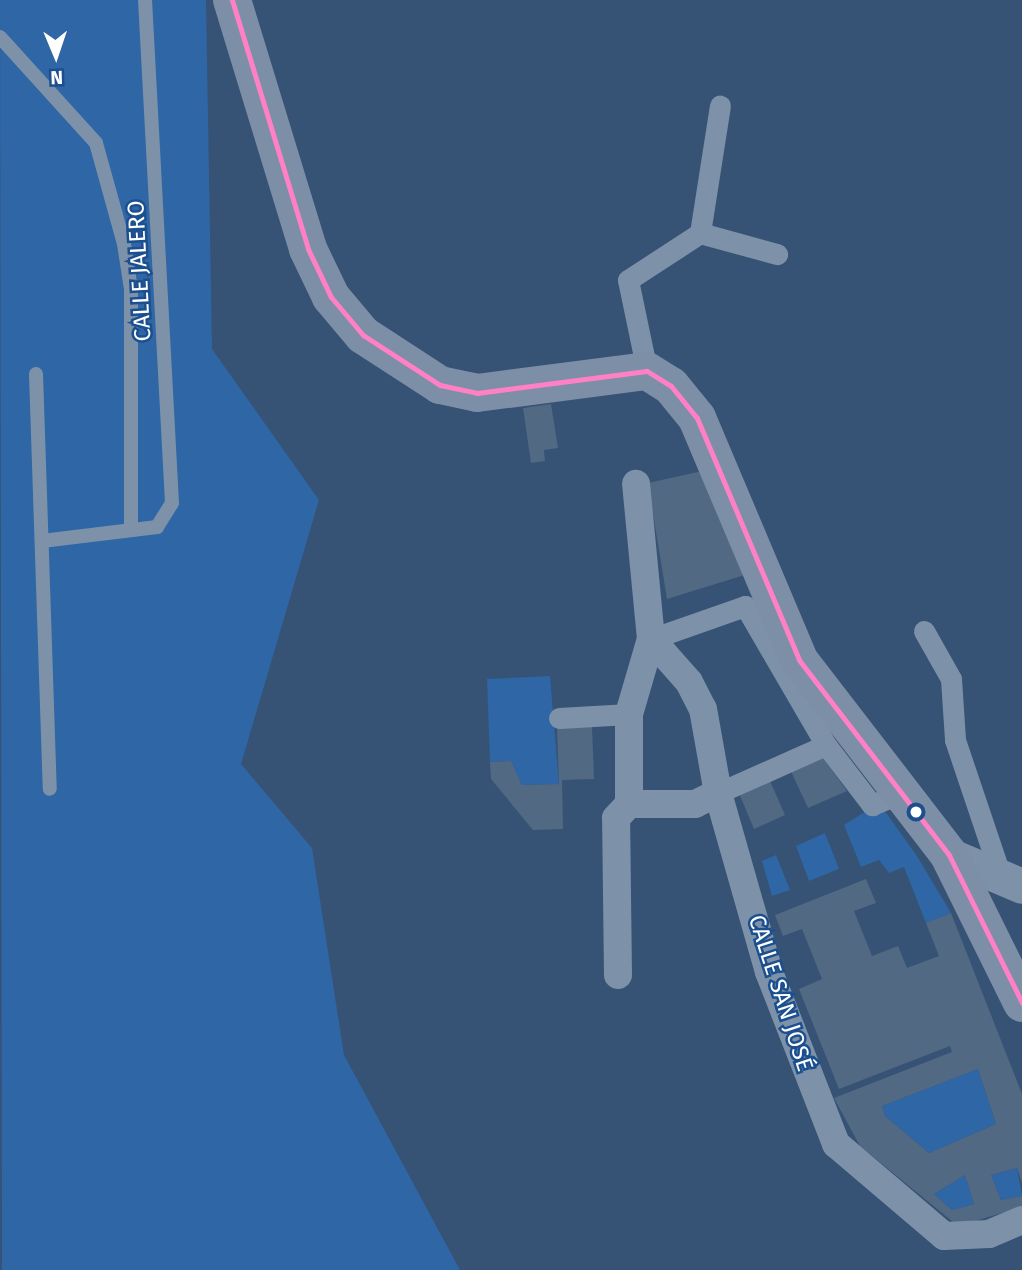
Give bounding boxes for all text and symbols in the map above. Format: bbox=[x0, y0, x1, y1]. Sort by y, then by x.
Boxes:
north arrow bbox=[21, 21, 91, 91]
text: N bbox=[50, 66, 63, 89]
street label: CALLE JALERO bbox=[122, 200, 156, 342]
unlabelled marker bbox=[909, 805, 923, 819]
street label: CALLE SAN JOSÉ bbox=[743, 911, 819, 1075]

